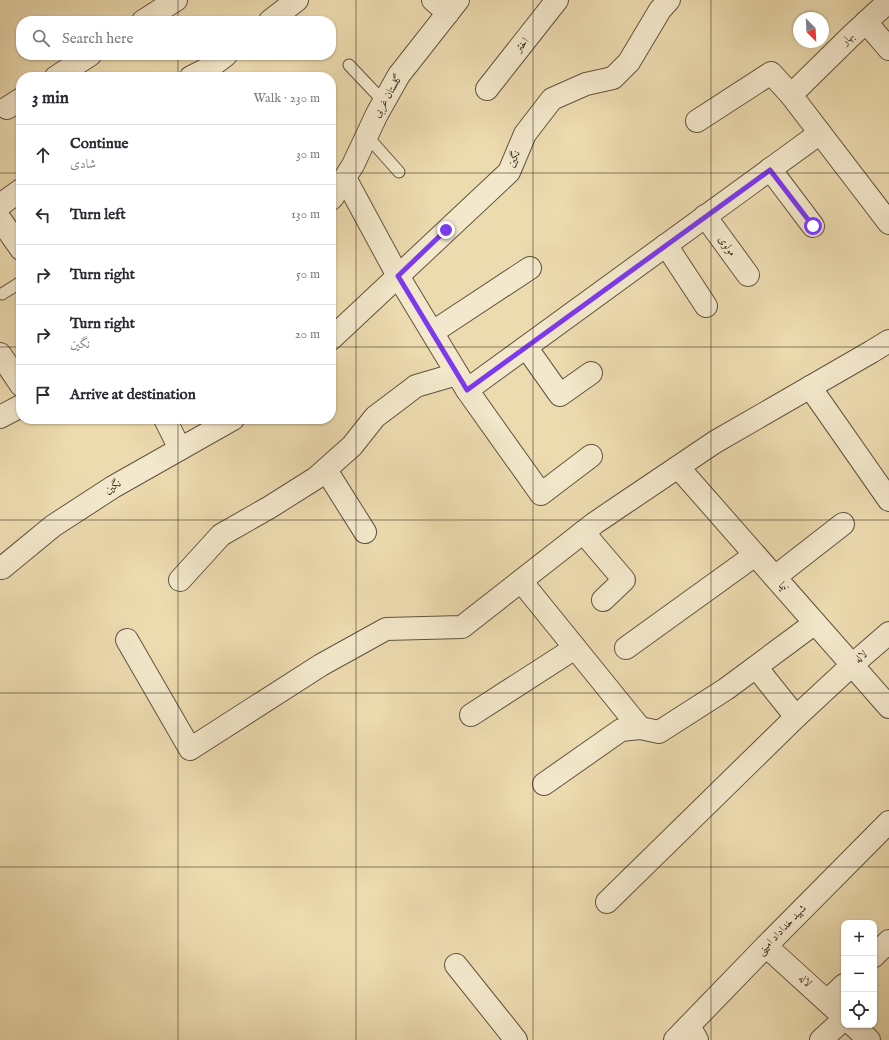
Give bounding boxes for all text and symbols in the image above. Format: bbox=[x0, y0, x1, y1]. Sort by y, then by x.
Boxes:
north arrow bbox=[793, 12, 829, 48]
search box bbox=[16, 16, 336, 60]
icon: search bbox=[30, 27, 52, 49]
text: Search here bbox=[62, 29, 133, 48]
street label: بهار bbox=[838, 30, 857, 49]
street label: اختر bbox=[511, 35, 532, 56]
street label: گلستان غربی bbox=[369, 71, 406, 120]
text: 3 min bbox=[32, 88, 69, 109]
text: Walk · 230 m bbox=[254, 90, 320, 107]
text: Continue bbox=[70, 134, 128, 153]
icon: ahead bbox=[32, 144, 54, 166]
text: 30 m bbox=[296, 146, 320, 163]
street label: نگین bbox=[503, 148, 524, 170]
text: شادی bbox=[70, 156, 96, 173]
icon: left bbox=[32, 204, 54, 226]
text: Turn left bbox=[70, 205, 126, 224]
text: 130 m bbox=[291, 206, 320, 223]
route start bbox=[804, 217, 822, 235]
route end bbox=[437, 221, 455, 239]
street label: مولوی bbox=[715, 233, 739, 259]
icon: right bbox=[32, 264, 54, 286]
text: Turn right bbox=[70, 265, 135, 284]
text: 50 m bbox=[296, 266, 320, 283]
text: Turn right bbox=[70, 314, 135, 333]
icon: right bbox=[32, 324, 54, 346]
text: 20 m bbox=[295, 326, 320, 343]
text: نگین bbox=[70, 336, 90, 353]
icon: arrive bbox=[32, 384, 54, 406]
text: Arrive at destination bbox=[70, 385, 196, 404]
street label: نگین bbox=[102, 476, 124, 497]
street label: نیما bbox=[775, 579, 791, 595]
street label: لاله bbox=[851, 647, 871, 667]
street label: شهید خداداد امینی bbox=[754, 901, 811, 959]
map controls bbox=[841, 920, 877, 1028]
button: + bbox=[841, 920, 877, 956]
button: − bbox=[841, 956, 877, 992]
street label: لاله bbox=[795, 971, 815, 991]
button: locate bbox=[841, 992, 877, 1028]

